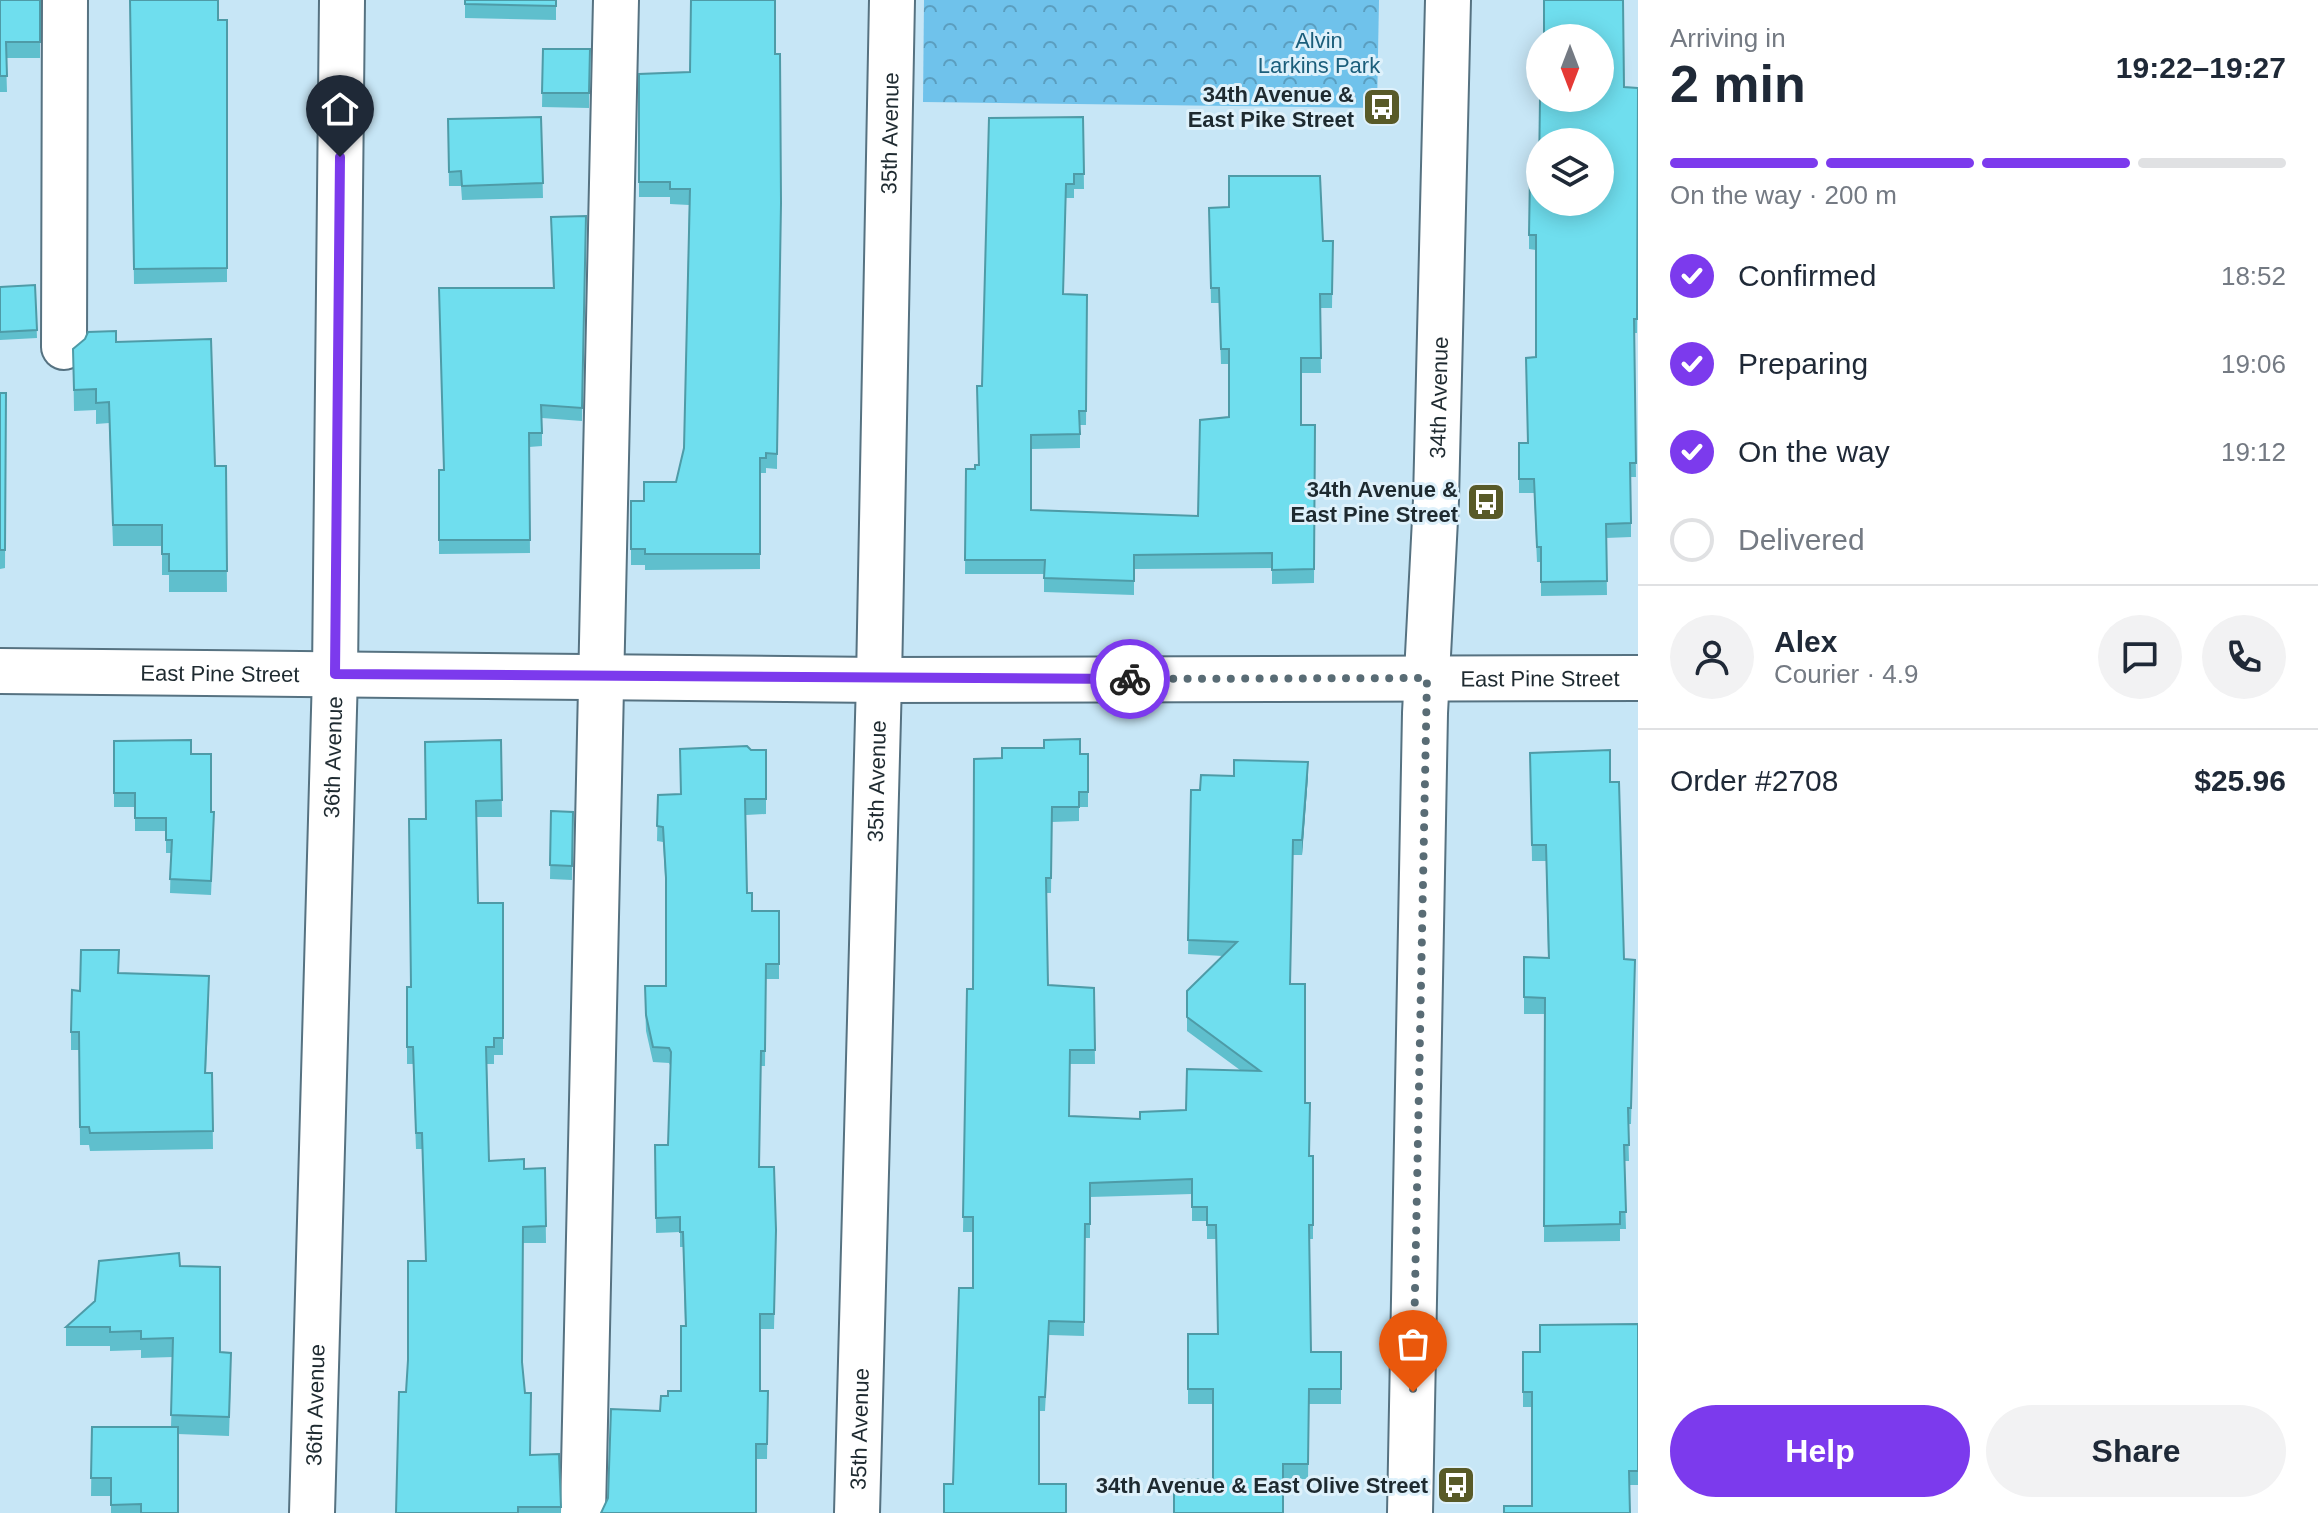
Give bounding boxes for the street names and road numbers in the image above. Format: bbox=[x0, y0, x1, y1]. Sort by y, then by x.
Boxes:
street label: 35th Avenue bbox=[876, 72, 903, 195]
street label: 34th Avenue bbox=[1425, 336, 1452, 459]
street label: East Pine Street bbox=[140, 660, 300, 687]
street label: East Pine Street bbox=[1460, 666, 1620, 691]
street label: 36th Avenue bbox=[319, 696, 347, 819]
street label: 35th Avenue bbox=[862, 720, 890, 843]
street label: 36th Avenue bbox=[301, 1344, 329, 1466]
street label: 35th Avenue bbox=[845, 1368, 873, 1490]

